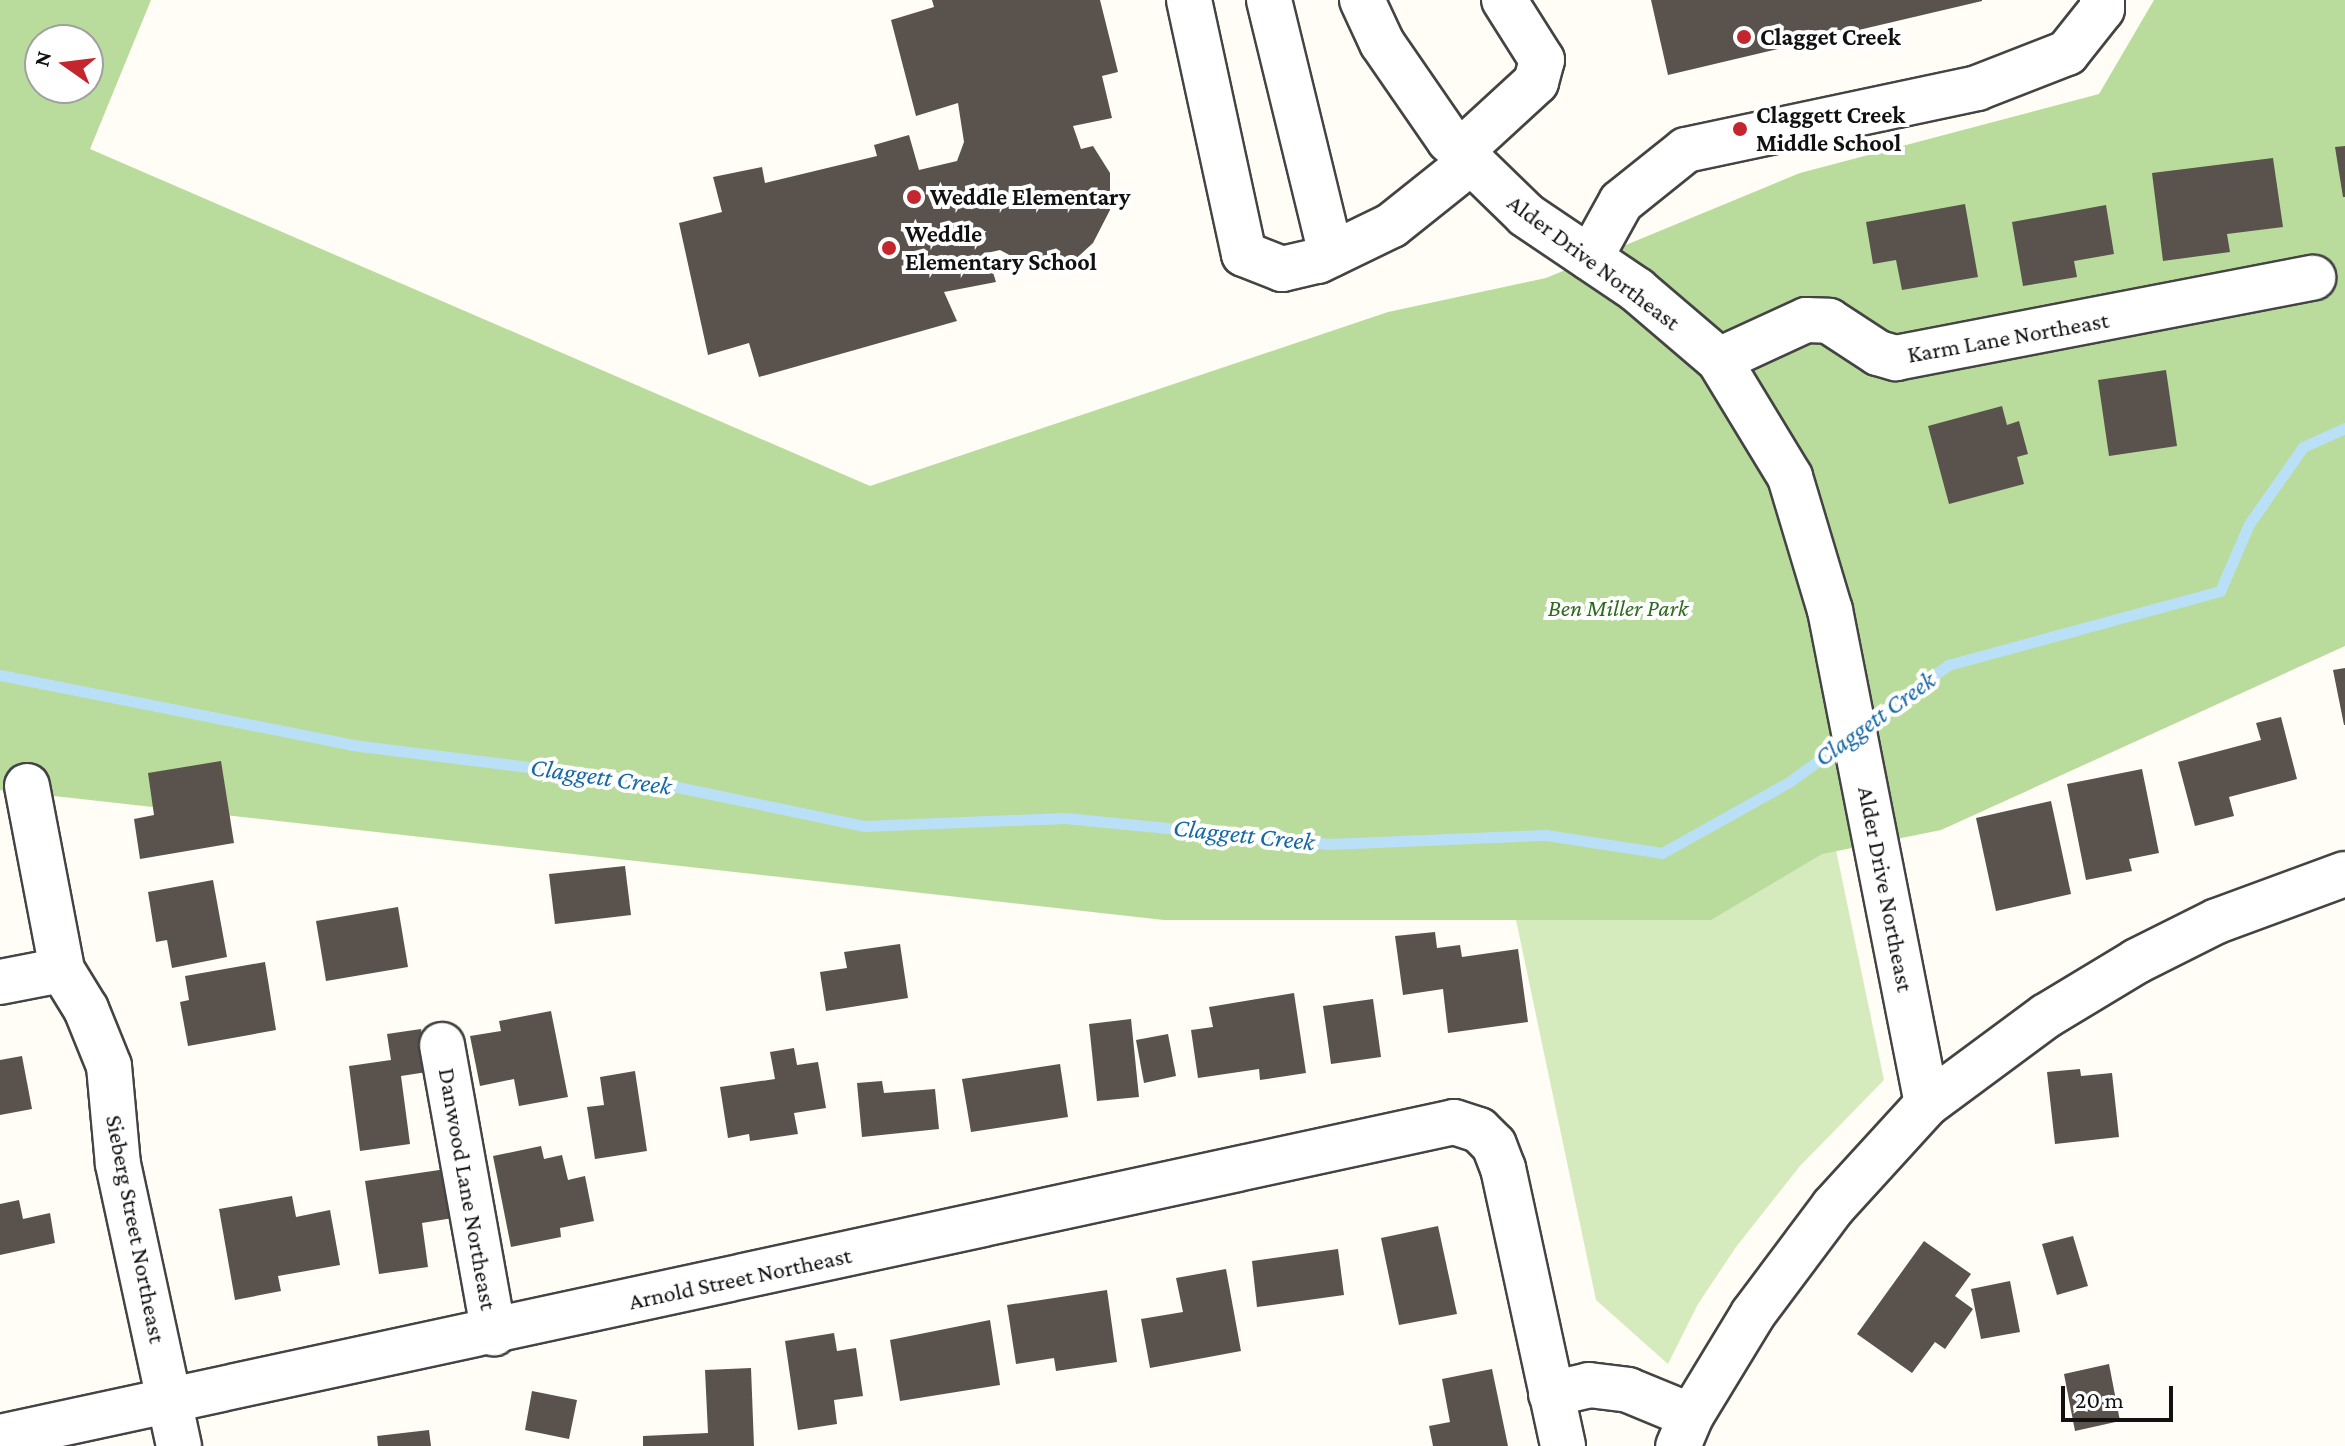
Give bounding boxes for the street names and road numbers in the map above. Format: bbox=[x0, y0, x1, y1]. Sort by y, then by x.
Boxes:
street label: Alder Drive Northeast bbox=[1502, 188, 1686, 336]
street label: Karm Lane Northeast bbox=[1905, 305, 2111, 369]
street label: Alder Drive Northeast bbox=[1852, 784, 1920, 994]
street label: Danwood Lane Northeast bbox=[433, 1066, 503, 1312]
street label: Sieberg Street Northeast bbox=[100, 1113, 172, 1345]
street label: Arnold Street Northeast bbox=[626, 1240, 854, 1316]

